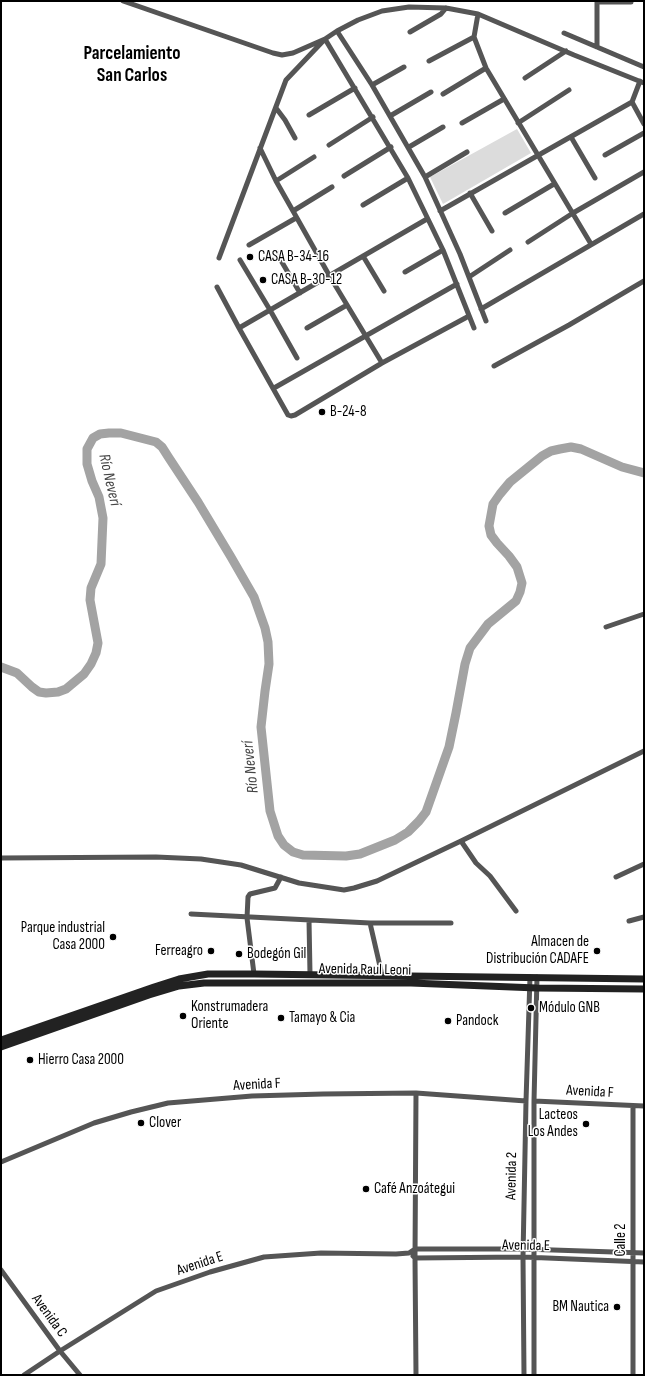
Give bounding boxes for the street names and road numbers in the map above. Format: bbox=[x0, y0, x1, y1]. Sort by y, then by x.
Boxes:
street label: Avenida Raul Leoni bbox=[319, 960, 411, 980]
street label: Avenida F bbox=[233, 1075, 281, 1095]
street label: Avenida F bbox=[566, 1082, 614, 1102]
street label: Avenida 2 bbox=[503, 1152, 521, 1200]
street label: Calle 2 bbox=[612, 1224, 630, 1256]
street label: Avenida E bbox=[502, 1237, 550, 1255]
street label: Avenida E bbox=[175, 1248, 225, 1280]
street label: Avenida C bbox=[27, 1291, 71, 1341]

